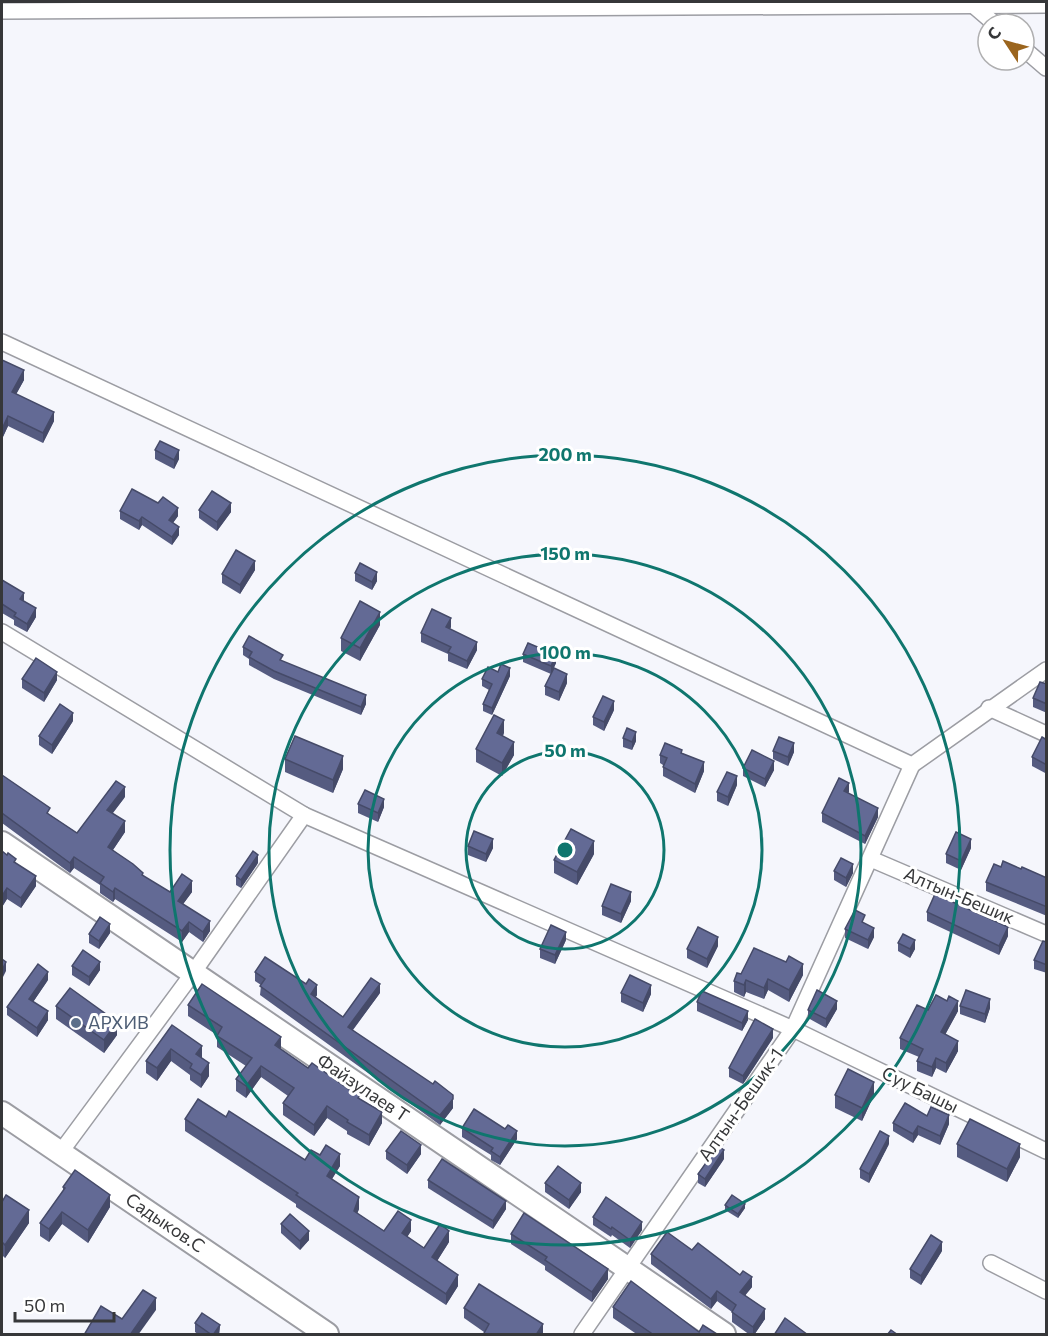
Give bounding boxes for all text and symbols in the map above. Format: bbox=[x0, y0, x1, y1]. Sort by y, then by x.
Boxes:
north arrow bbox=[976, 12, 1036, 72]
text: С bbox=[983, 23, 1004, 43]
text: 200 m bbox=[538, 443, 592, 465]
text: 150 m bbox=[540, 542, 590, 564]
text: 100 m bbox=[539, 641, 591, 663]
text: 50 m bbox=[544, 739, 586, 761]
centre of rings bbox=[555, 840, 575, 860]
street label: Алтын-Бешик bbox=[901, 862, 1018, 928]
place label: АРХИВ bbox=[88, 1011, 149, 1033]
marker: АРХИВ bbox=[69, 1016, 83, 1030]
street label: Алтын-Бешик-1 bbox=[693, 1044, 787, 1165]
street label: Файзулаев Т bbox=[313, 1048, 414, 1126]
street label: Суу Башы bbox=[878, 1061, 962, 1117]
street label: Садыков.С bbox=[122, 1188, 209, 1257]
scale bar bbox=[15, 1285, 114, 1323]
text: 50 m bbox=[24, 1294, 65, 1316]

